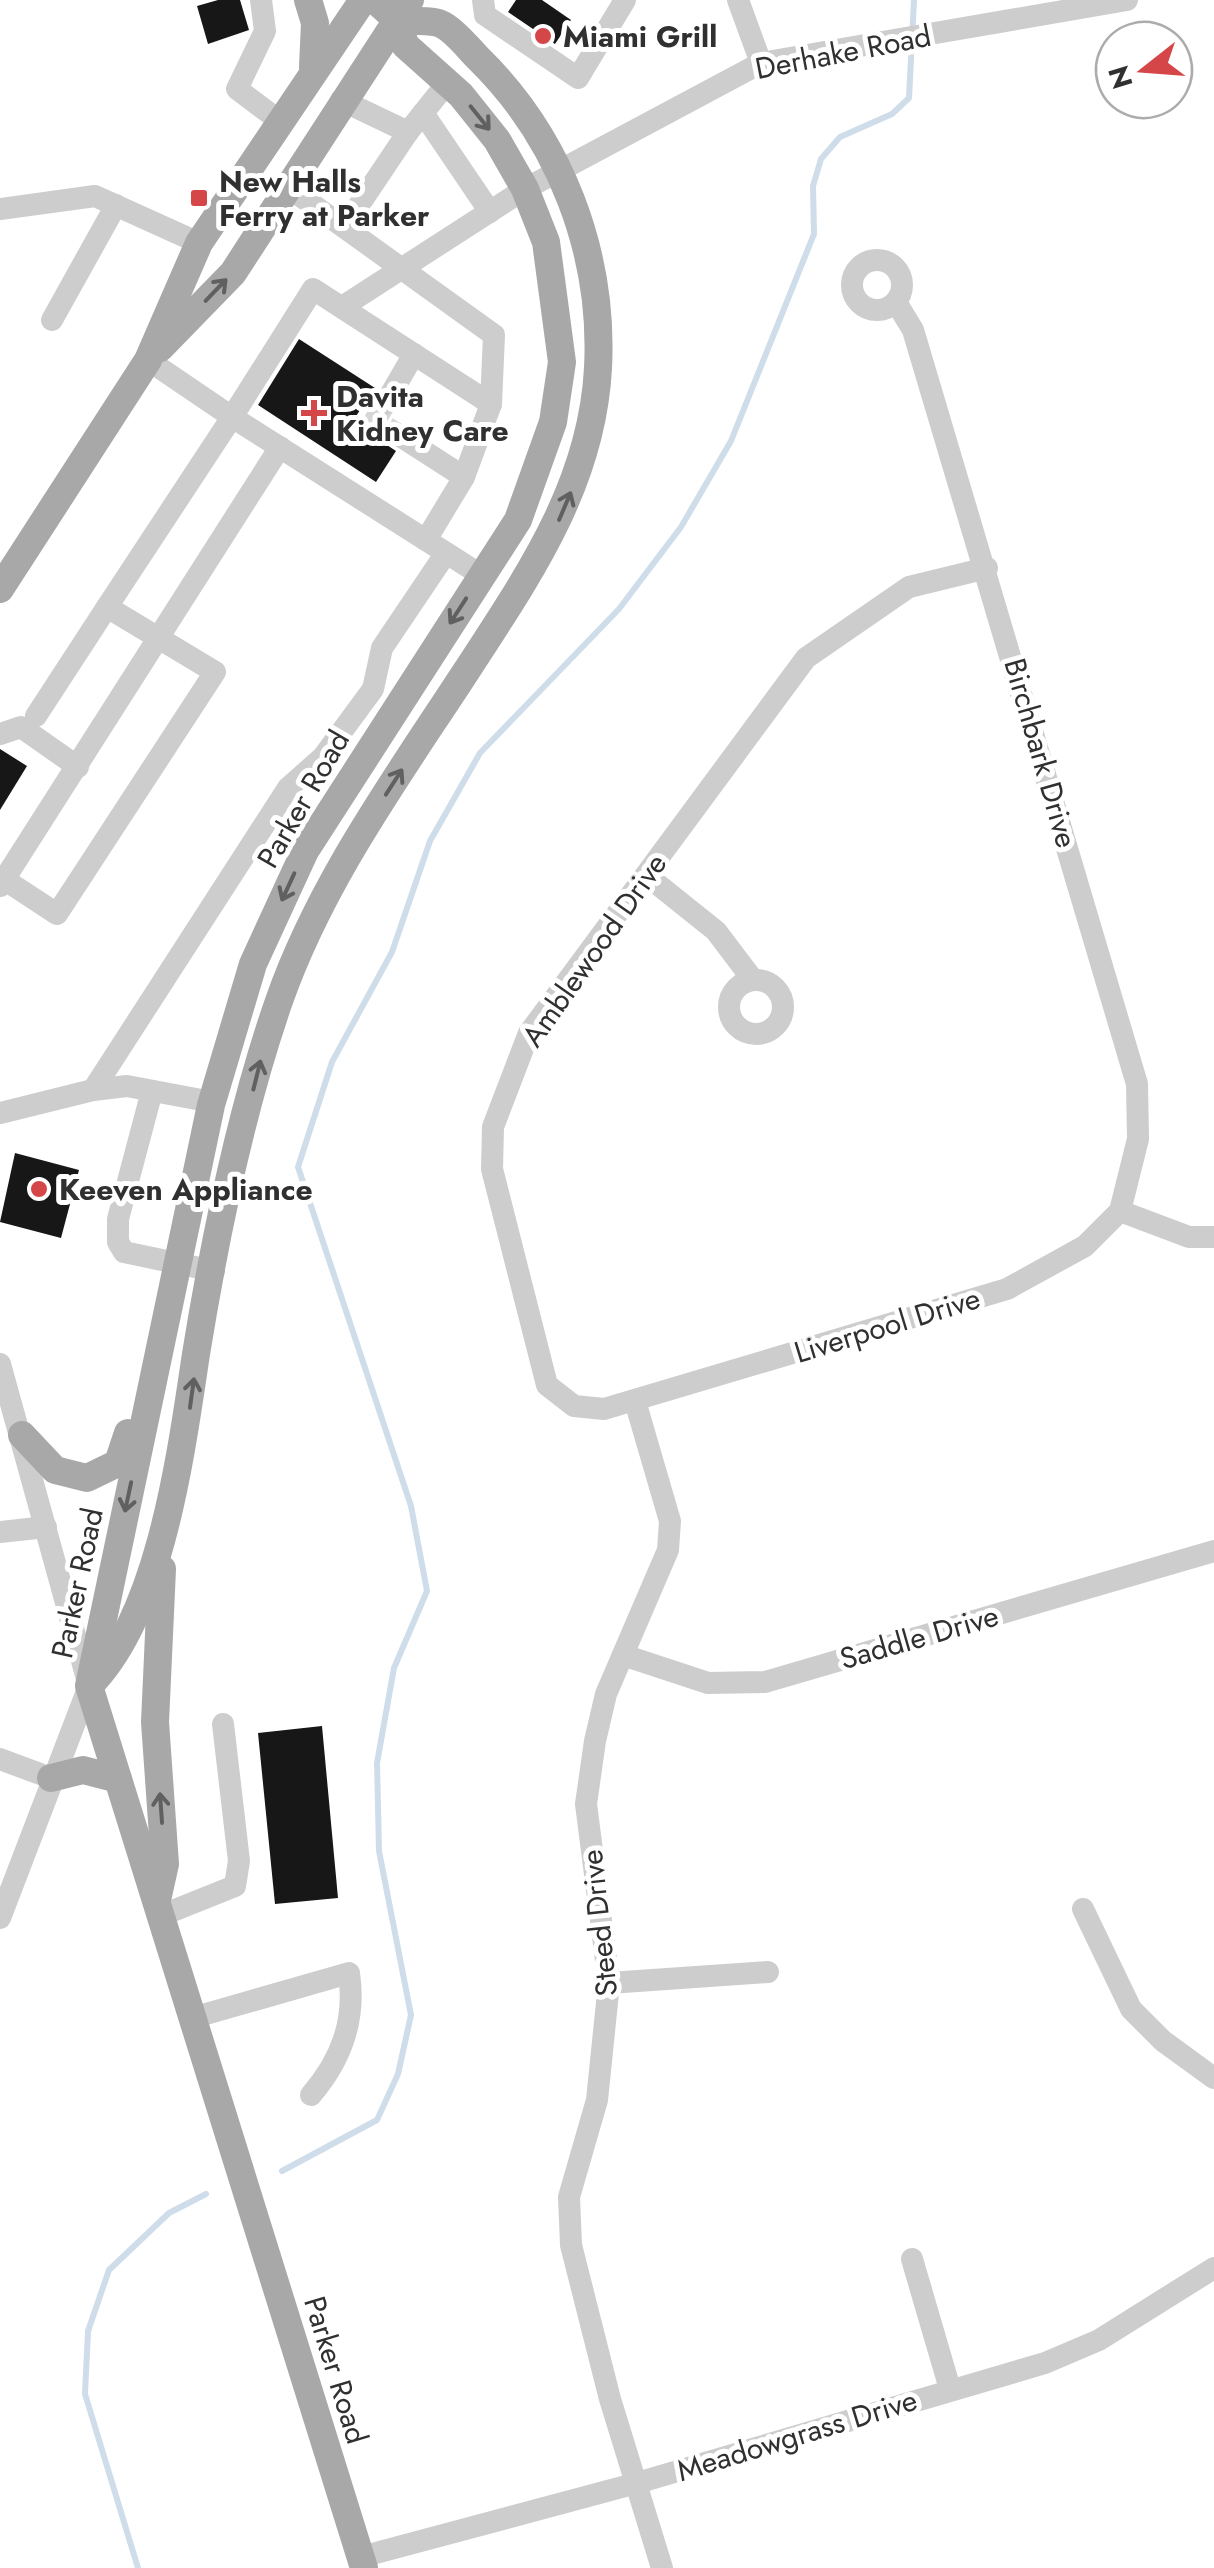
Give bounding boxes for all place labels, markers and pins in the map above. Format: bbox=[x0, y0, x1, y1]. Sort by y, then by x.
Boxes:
place label: Miami Grill bbox=[563, 15, 717, 58]
marker: Miami Grill bbox=[532, 25, 554, 47]
place label: New Halls Ferry at Parker bbox=[219, 160, 430, 237]
marker: New Halls Ferry at Parker bbox=[188, 187, 210, 209]
place label: Davita Kidney Care bbox=[336, 375, 509, 452]
marker: Davita Kidney Care bbox=[301, 400, 327, 426]
place label: Keeven Appliance bbox=[59, 1168, 313, 1211]
marker: Keeven Appliance bbox=[28, 1178, 50, 1200]

